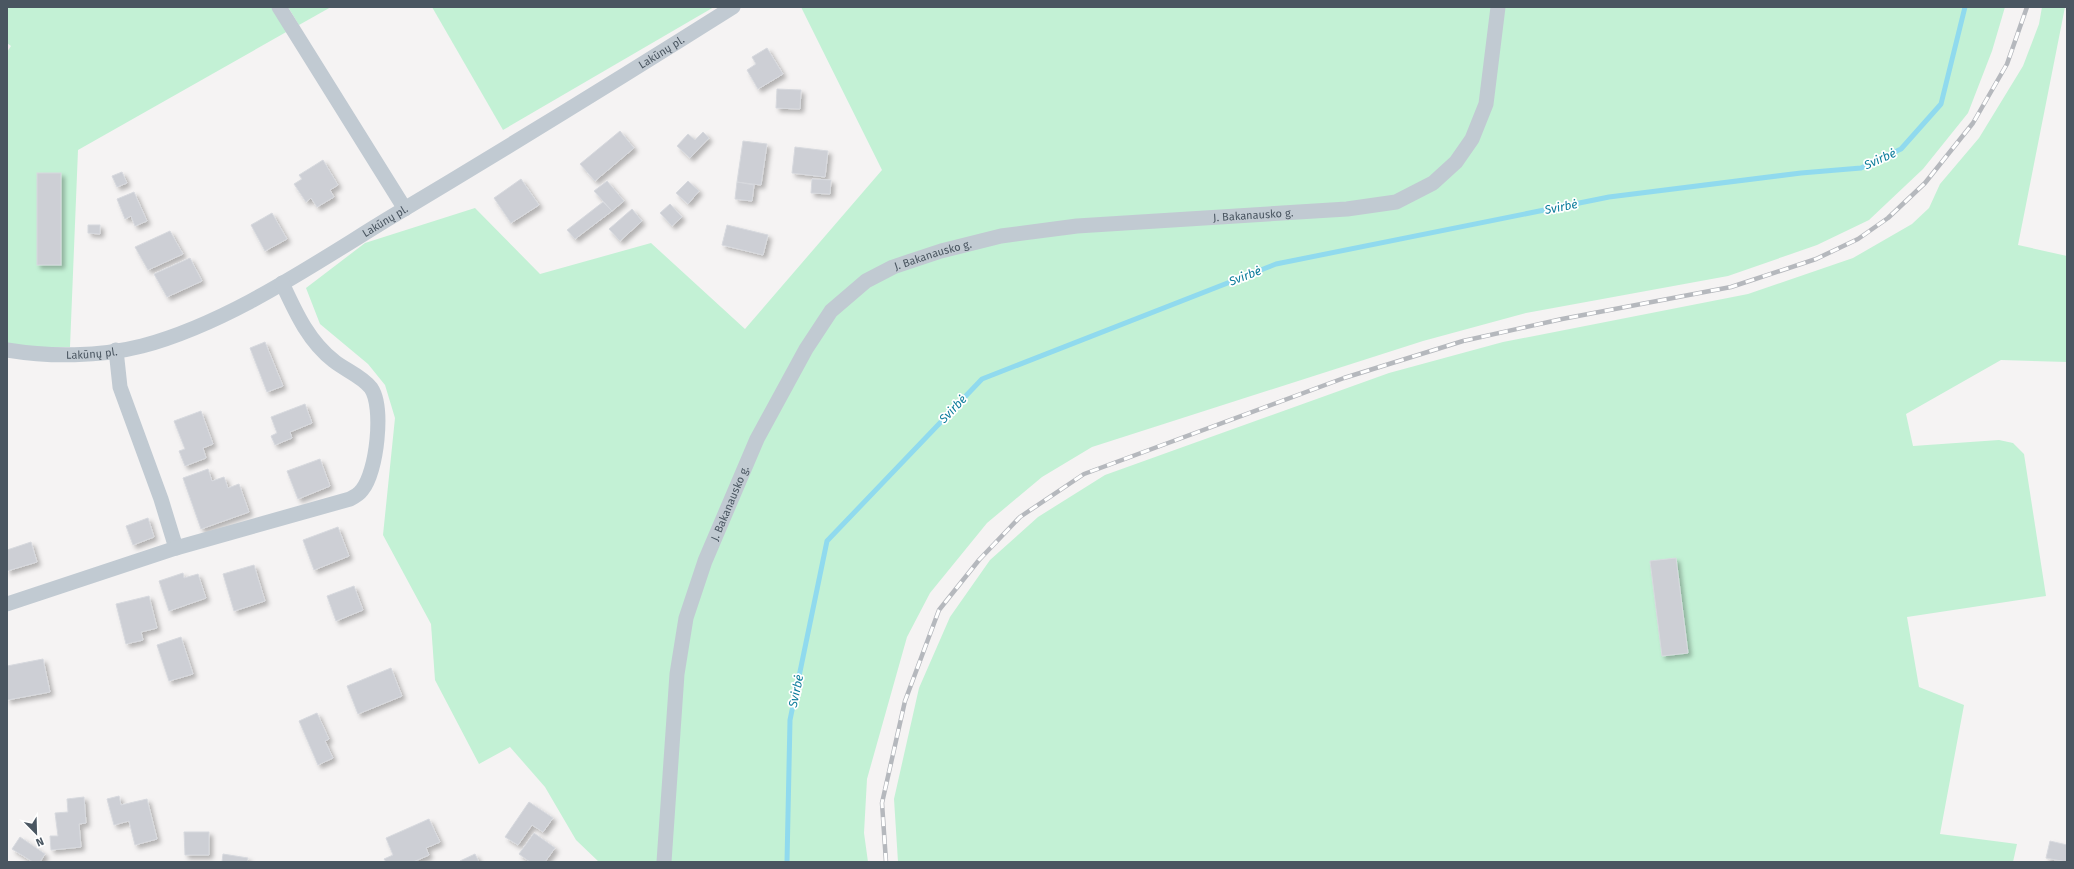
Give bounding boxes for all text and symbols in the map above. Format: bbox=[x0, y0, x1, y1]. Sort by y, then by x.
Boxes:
street label: Lakūnų pl. bbox=[636, 33, 687, 71]
water label: Svirbė bbox=[1861, 146, 1898, 173]
water label: Svirbė bbox=[1542, 197, 1579, 217]
street label: Lakūnų pl. bbox=[360, 202, 410, 240]
street label: J. Bakanausko g. bbox=[1213, 206, 1294, 224]
street label: J. Bakanausko g. bbox=[892, 237, 973, 273]
water label: Svirbė bbox=[1226, 264, 1263, 289]
street label: Lakūnų pl. bbox=[66, 345, 119, 361]
water label: Svirbė bbox=[936, 392, 970, 427]
street label: J. Bakanausko g. bbox=[708, 463, 751, 543]
water label: Svirbė bbox=[785, 673, 806, 710]
north arrow bbox=[16, 813, 56, 853]
text: N bbox=[34, 834, 46, 849]

